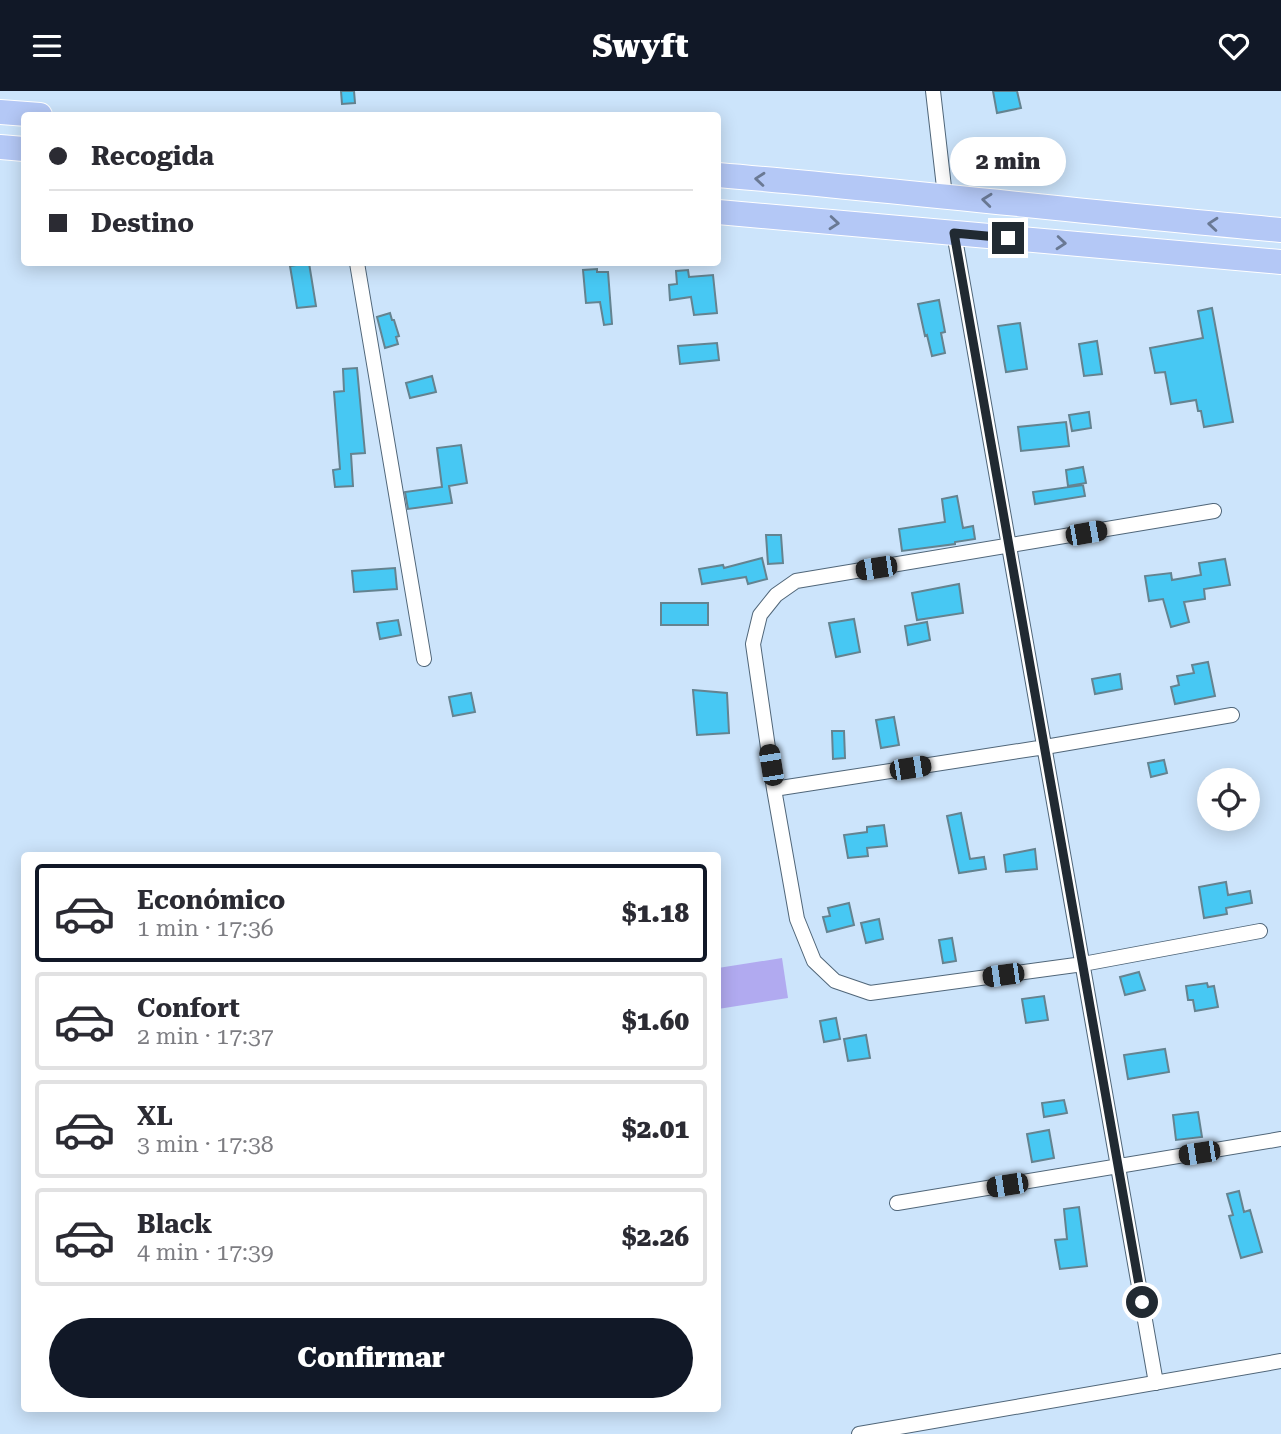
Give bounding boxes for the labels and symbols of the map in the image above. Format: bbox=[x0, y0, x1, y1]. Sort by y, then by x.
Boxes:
callout: 2 min bbox=[950, 137, 1066, 185]
one-way arrow bbox=[754, 172, 765, 187]
one-way arrow bbox=[981, 193, 993, 208]
one-way arrow bbox=[829, 215, 840, 230]
one-way arrow bbox=[1207, 216, 1219, 231]
route end bbox=[992, 222, 1024, 254]
one-way arrow bbox=[1056, 235, 1067, 250]
car bbox=[1064, 519, 1109, 547]
car bbox=[854, 554, 899, 582]
car bbox=[758, 743, 785, 787]
car bbox=[888, 754, 933, 782]
car bbox=[981, 962, 1026, 988]
car bbox=[1177, 1139, 1222, 1167]
car bbox=[985, 1171, 1030, 1199]
route start bbox=[1126, 1286, 1158, 1318]

